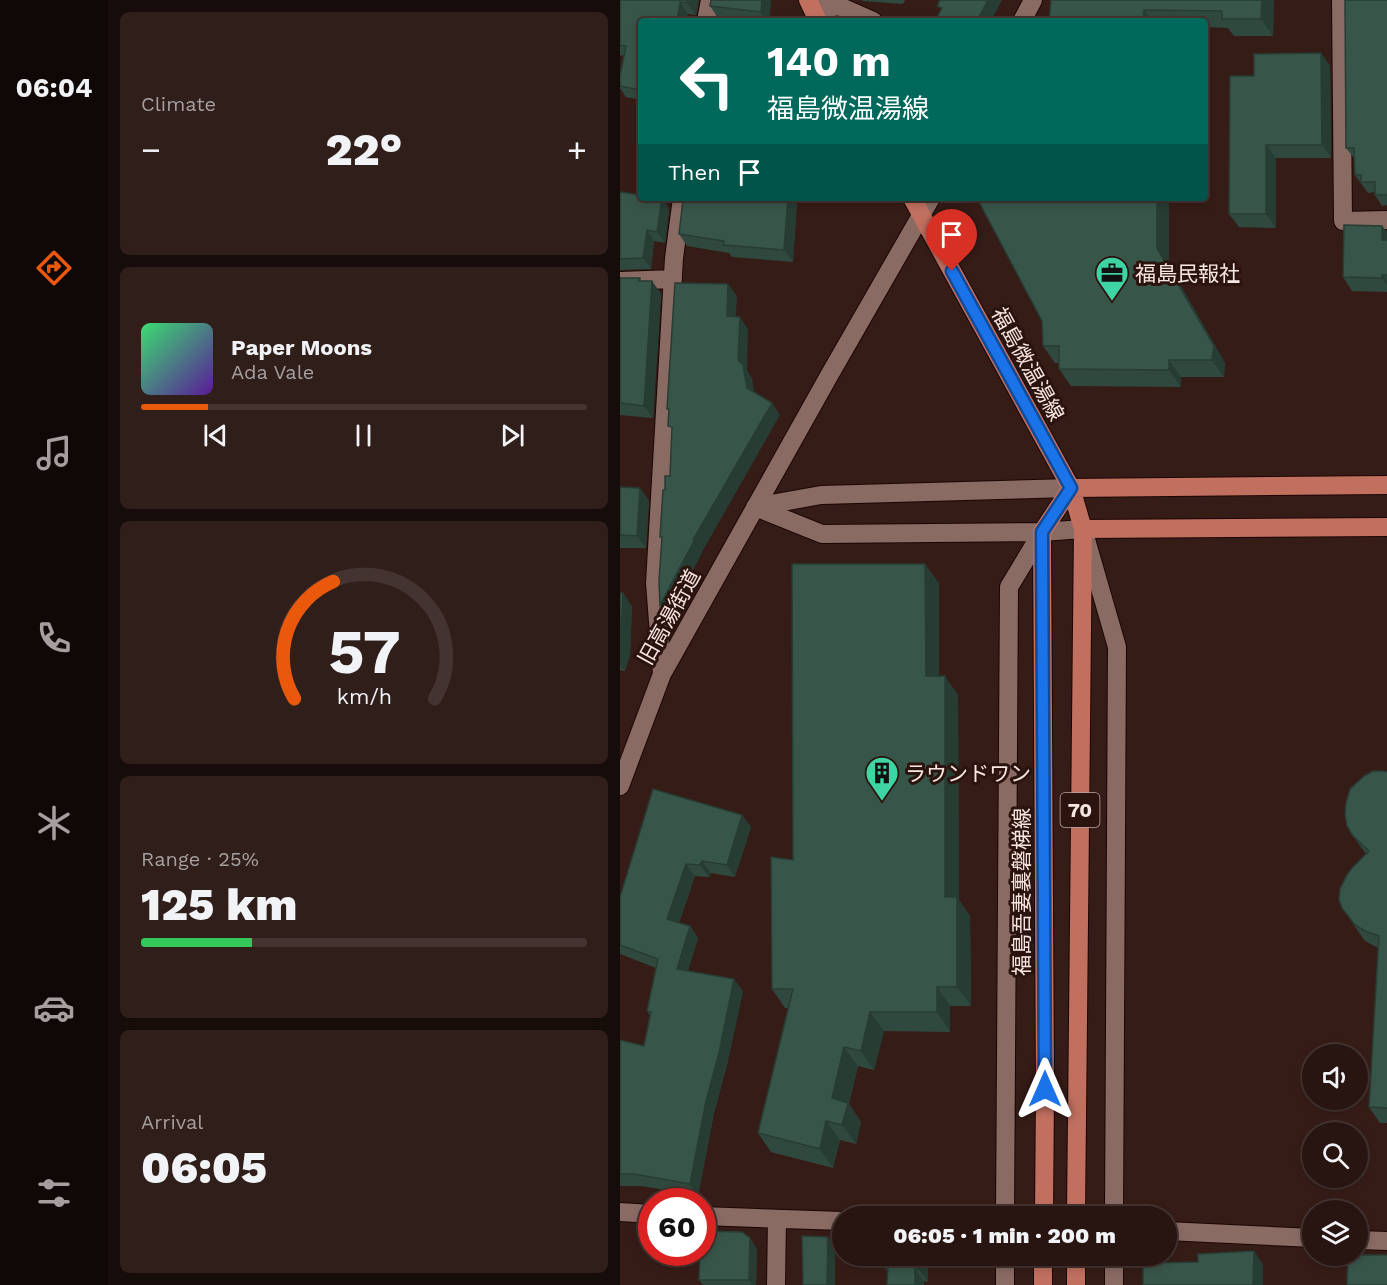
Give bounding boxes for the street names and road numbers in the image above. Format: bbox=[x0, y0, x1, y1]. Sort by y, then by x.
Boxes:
street label: 福島微温湯線 bbox=[987, 303, 1069, 425]
street label: 旧高湯街道 bbox=[633, 565, 705, 669]
road number: 70 bbox=[1060, 793, 1100, 827]
street label: 福島吾妻裏磐梯線 bbox=[1009, 808, 1034, 976]

